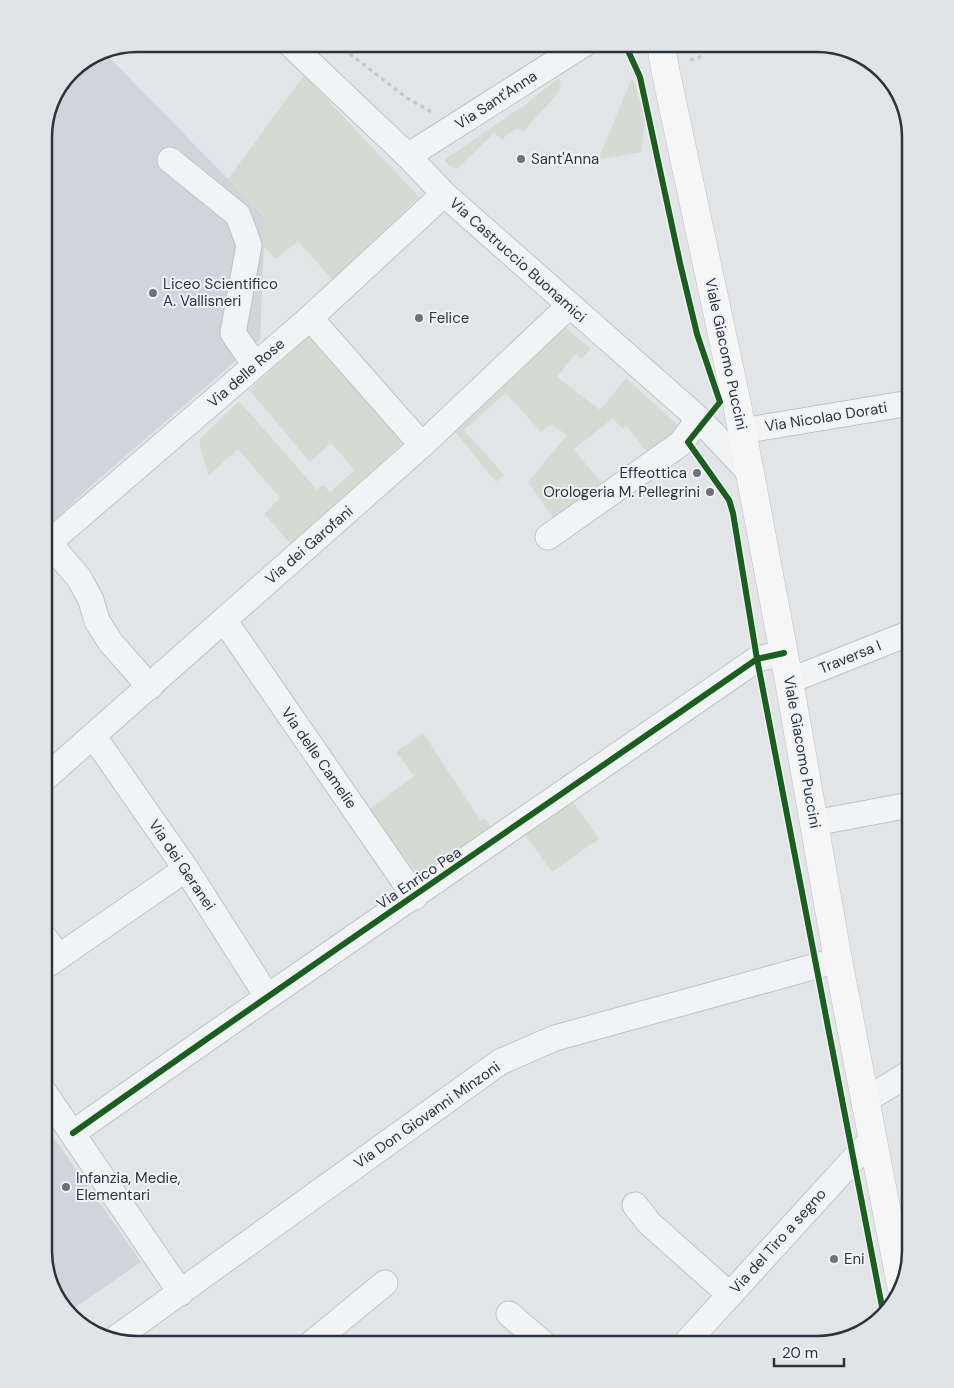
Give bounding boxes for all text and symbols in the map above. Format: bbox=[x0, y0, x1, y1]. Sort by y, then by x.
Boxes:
street label: Via Sant'Anna bbox=[451, 66, 541, 134]
place label: Sant'Anna bbox=[531, 149, 599, 169]
marker: Sant'Anna bbox=[515, 153, 527, 165]
street label: Via Castruccio Buonamici bbox=[445, 193, 591, 327]
place label: Liceo Scientifico A. Vallisneri bbox=[163, 274, 278, 311]
street label: Viale Giacomo Puccini bbox=[700, 276, 752, 432]
marker: Liceo Scientifico A. Vallisneri bbox=[147, 287, 159, 299]
place label: Felice bbox=[429, 308, 469, 328]
marker: Felice bbox=[413, 312, 425, 324]
street label: Via delle Rose bbox=[203, 334, 289, 412]
street label: Via Nicolao Dorati bbox=[763, 397, 889, 437]
place label: Effeottica bbox=[619, 463, 687, 483]
marker: Effeottica bbox=[691, 467, 703, 479]
place label: Orologeria M. Pellegrini bbox=[543, 482, 700, 502]
marker: Orologeria M. Pellegrini bbox=[704, 486, 716, 498]
street label: Via dei Garofani bbox=[261, 501, 357, 589]
street label: Traversa I bbox=[816, 635, 884, 679]
street label: Viale Giacomo Puccini bbox=[779, 674, 825, 830]
street label: Via delle Camelie bbox=[277, 703, 361, 813]
street label: Via dei Geranei bbox=[144, 816, 220, 914]
street label: Via Enrico Pea bbox=[373, 842, 465, 914]
street label: Via Don Giovanni Minzoni bbox=[350, 1057, 504, 1173]
place label: Infanzia, Medie, Elementari bbox=[76, 1168, 181, 1205]
marker: Infanzia, Medie, Elementari bbox=[60, 1181, 72, 1193]
street label: Via del Tiro a segno bbox=[725, 1184, 831, 1298]
place label: Eni bbox=[844, 1249, 865, 1269]
marker: Eni bbox=[828, 1253, 840, 1265]
scale bar bbox=[774, 1336, 844, 1368]
text: 20 m bbox=[782, 1343, 818, 1363]

